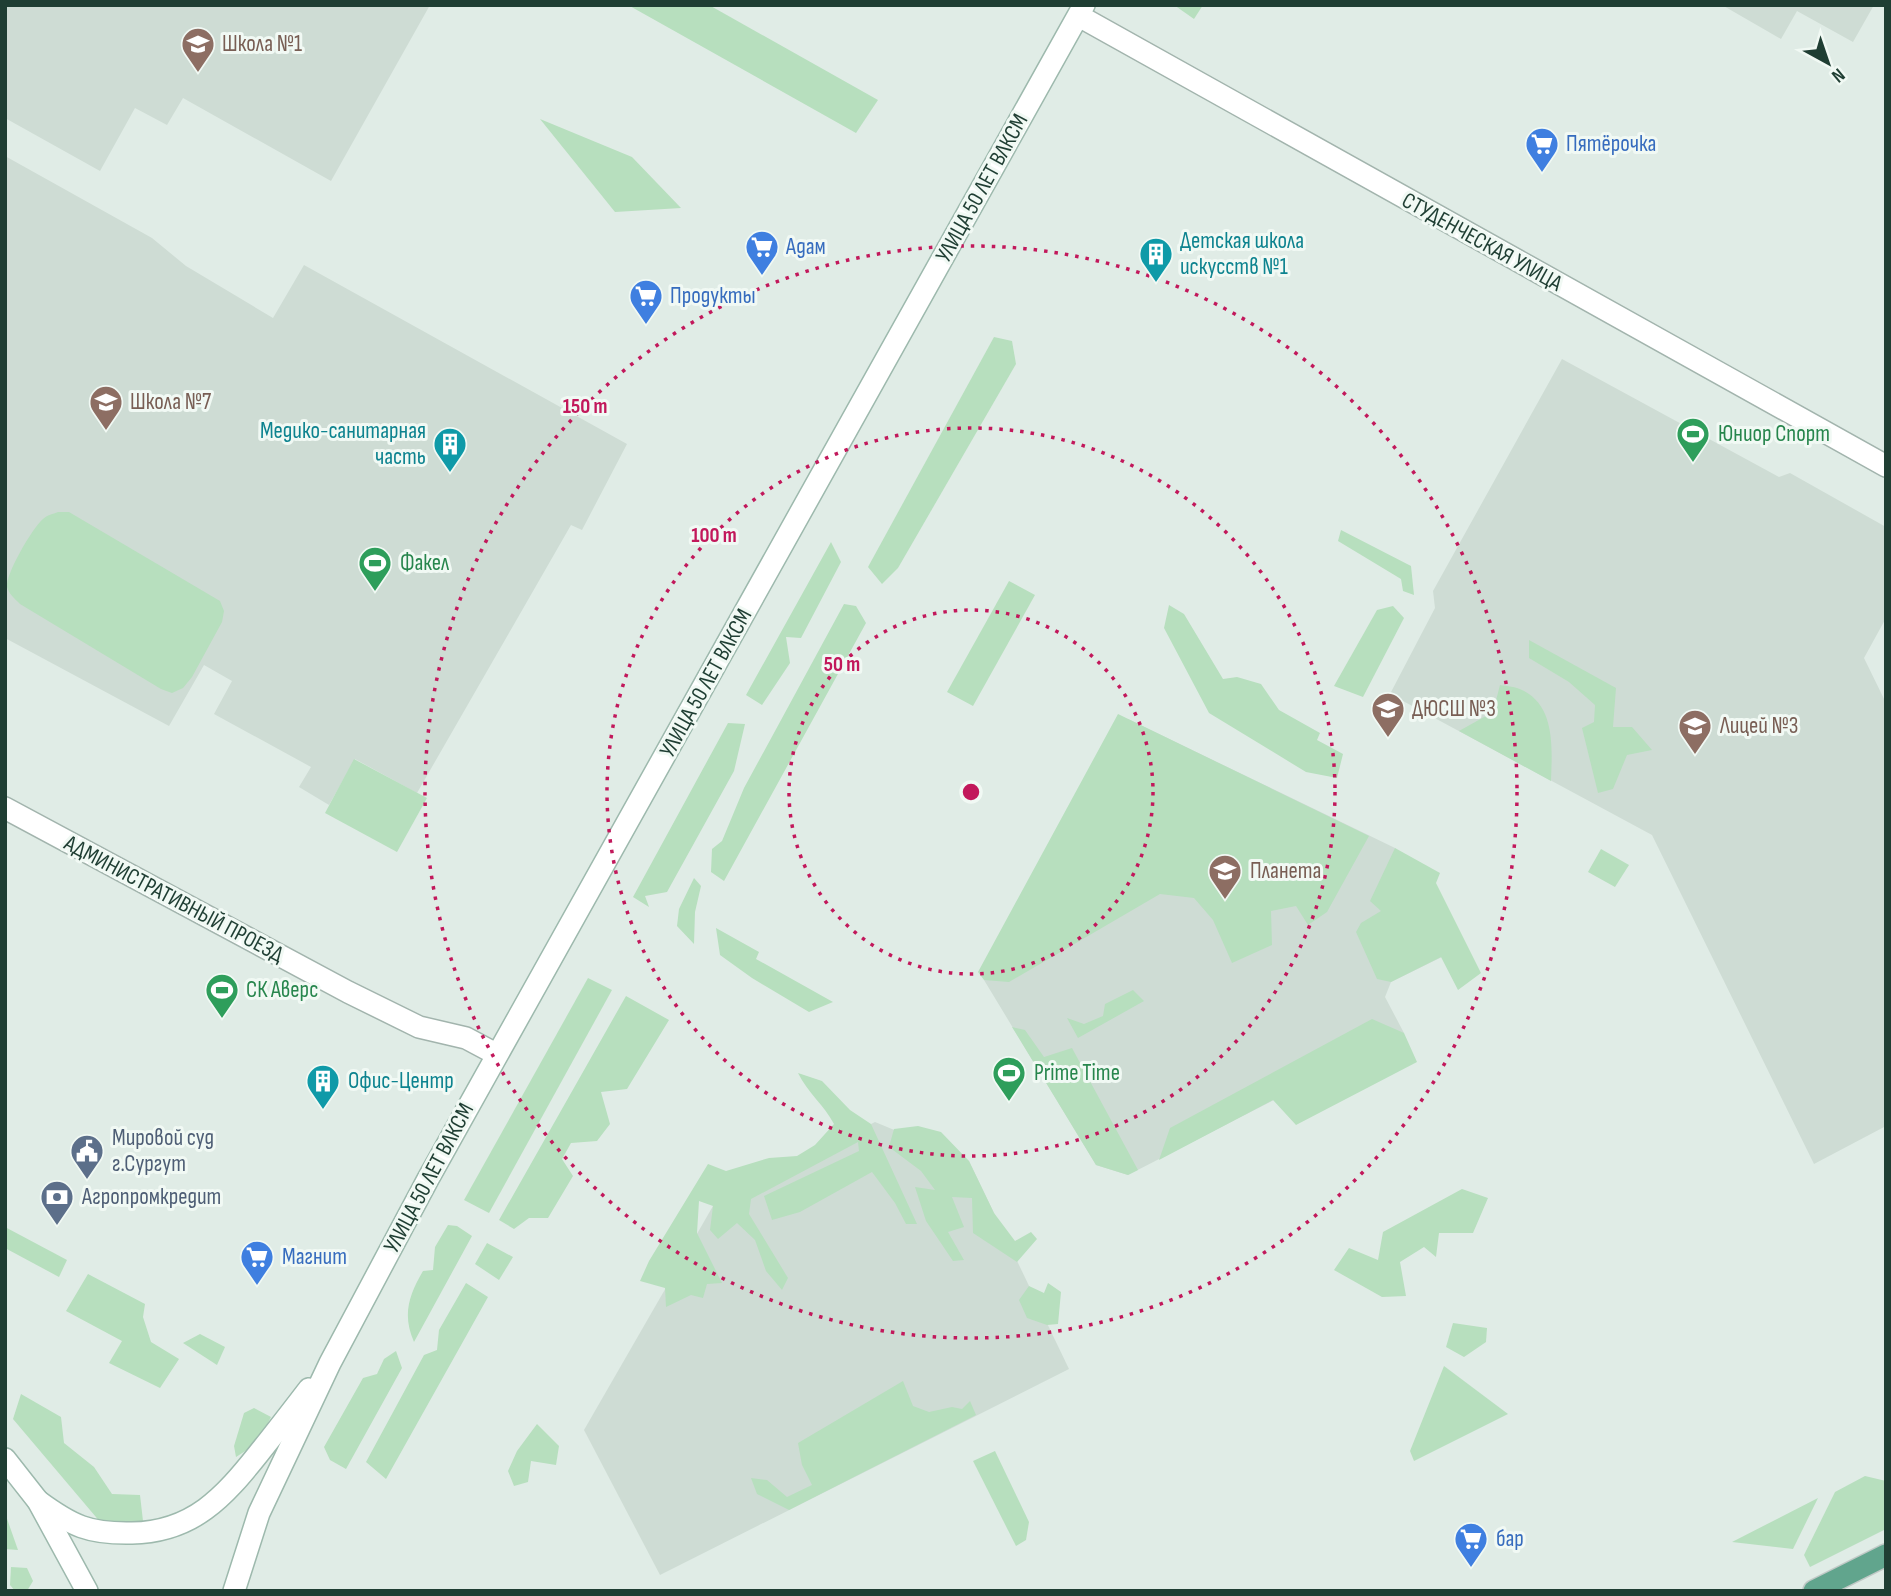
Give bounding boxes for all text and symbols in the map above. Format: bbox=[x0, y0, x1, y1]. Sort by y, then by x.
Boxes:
school or university icon: Школа №1 bbox=[179, 25, 217, 74]
north arrow bbox=[1793, 28, 1863, 98]
place label: Школа №1 bbox=[222, 30, 302, 58]
text: N bbox=[1827, 63, 1849, 87]
street label: УЛИЦА 50 ЛЕТ ВЛКСМ bbox=[930, 109, 1034, 267]
supermarket icon: Пятёрочка bbox=[1523, 125, 1561, 174]
place label: Пятёрочка bbox=[1566, 130, 1656, 158]
street label: СТУДЕНЧЕСКАЯ УЛИЦА bbox=[1397, 186, 1567, 298]
place label: Детская школа искусств №1 bbox=[1180, 227, 1304, 281]
supermarket icon: Адам bbox=[743, 228, 781, 277]
place label: Адам bbox=[785, 233, 826, 261]
building icon: Детская школа искусств №1 bbox=[1137, 235, 1175, 284]
supermarket icon: Продукты bbox=[627, 277, 665, 326]
place label: Продукты bbox=[670, 282, 756, 310]
school or university icon: Школа №7 bbox=[87, 383, 125, 432]
place label: Школа №7 bbox=[130, 388, 211, 416]
text: 150 m bbox=[563, 394, 607, 419]
sports icon: Юниор Спорт bbox=[1674, 415, 1712, 464]
place label: Медико-санитарная часть bbox=[260, 417, 426, 471]
place label: Юниор Спорт bbox=[1718, 420, 1830, 448]
building icon: Медико-санитарная часть bbox=[431, 425, 469, 474]
text: 100 m bbox=[691, 523, 737, 548]
sports icon: Факел bbox=[356, 544, 394, 593]
place label: Факел bbox=[400, 549, 450, 577]
street label: УЛИЦА 50 ЛЕТ ВЛКСМ bbox=[654, 604, 758, 762]
text: 50 m bbox=[824, 652, 860, 677]
school or university icon: ДЮСШ №3 bbox=[1369, 690, 1407, 739]
place label: ДЮСШ №3 bbox=[1412, 695, 1496, 723]
school or university icon: Лицей №3 bbox=[1676, 707, 1714, 756]
place label: Лицей №3 bbox=[1719, 712, 1798, 740]
centre of rings bbox=[959, 780, 983, 804]
street label: АДМИНИСТРАТИВНЫЙ ПРОЕЗД bbox=[59, 829, 289, 969]
school or university icon: Планета bbox=[1206, 852, 1244, 901]
place label: Планета bbox=[1250, 857, 1321, 885]
sports icon: СК Аверс bbox=[203, 971, 241, 1020]
place label: СК Аверс bbox=[246, 976, 318, 1004]
sports icon: Prime Time bbox=[990, 1054, 1028, 1103]
place label: Prime Time bbox=[1034, 1059, 1120, 1087]
building icon: Офис-Центр bbox=[304, 1062, 342, 1111]
place label: Офис-Центр bbox=[348, 1067, 454, 1095]
street label: УЛИЦА 50 ЛЕТ ВЛКСМ bbox=[378, 1098, 480, 1258]
place label: Мировой суд г.Сургут bbox=[112, 1124, 214, 1178]
public building icon: Мировой суд г.Сургут bbox=[68, 1132, 106, 1181]
bank icon: Агропромкредит bbox=[38, 1178, 76, 1227]
place label: Агропромкредит bbox=[81, 1183, 221, 1211]
supermarket icon: Магнит bbox=[238, 1238, 276, 1287]
place label: Магнит bbox=[282, 1243, 347, 1271]
supermarket icon: бар bbox=[1452, 1520, 1490, 1569]
place label: бар bbox=[1496, 1525, 1524, 1553]

